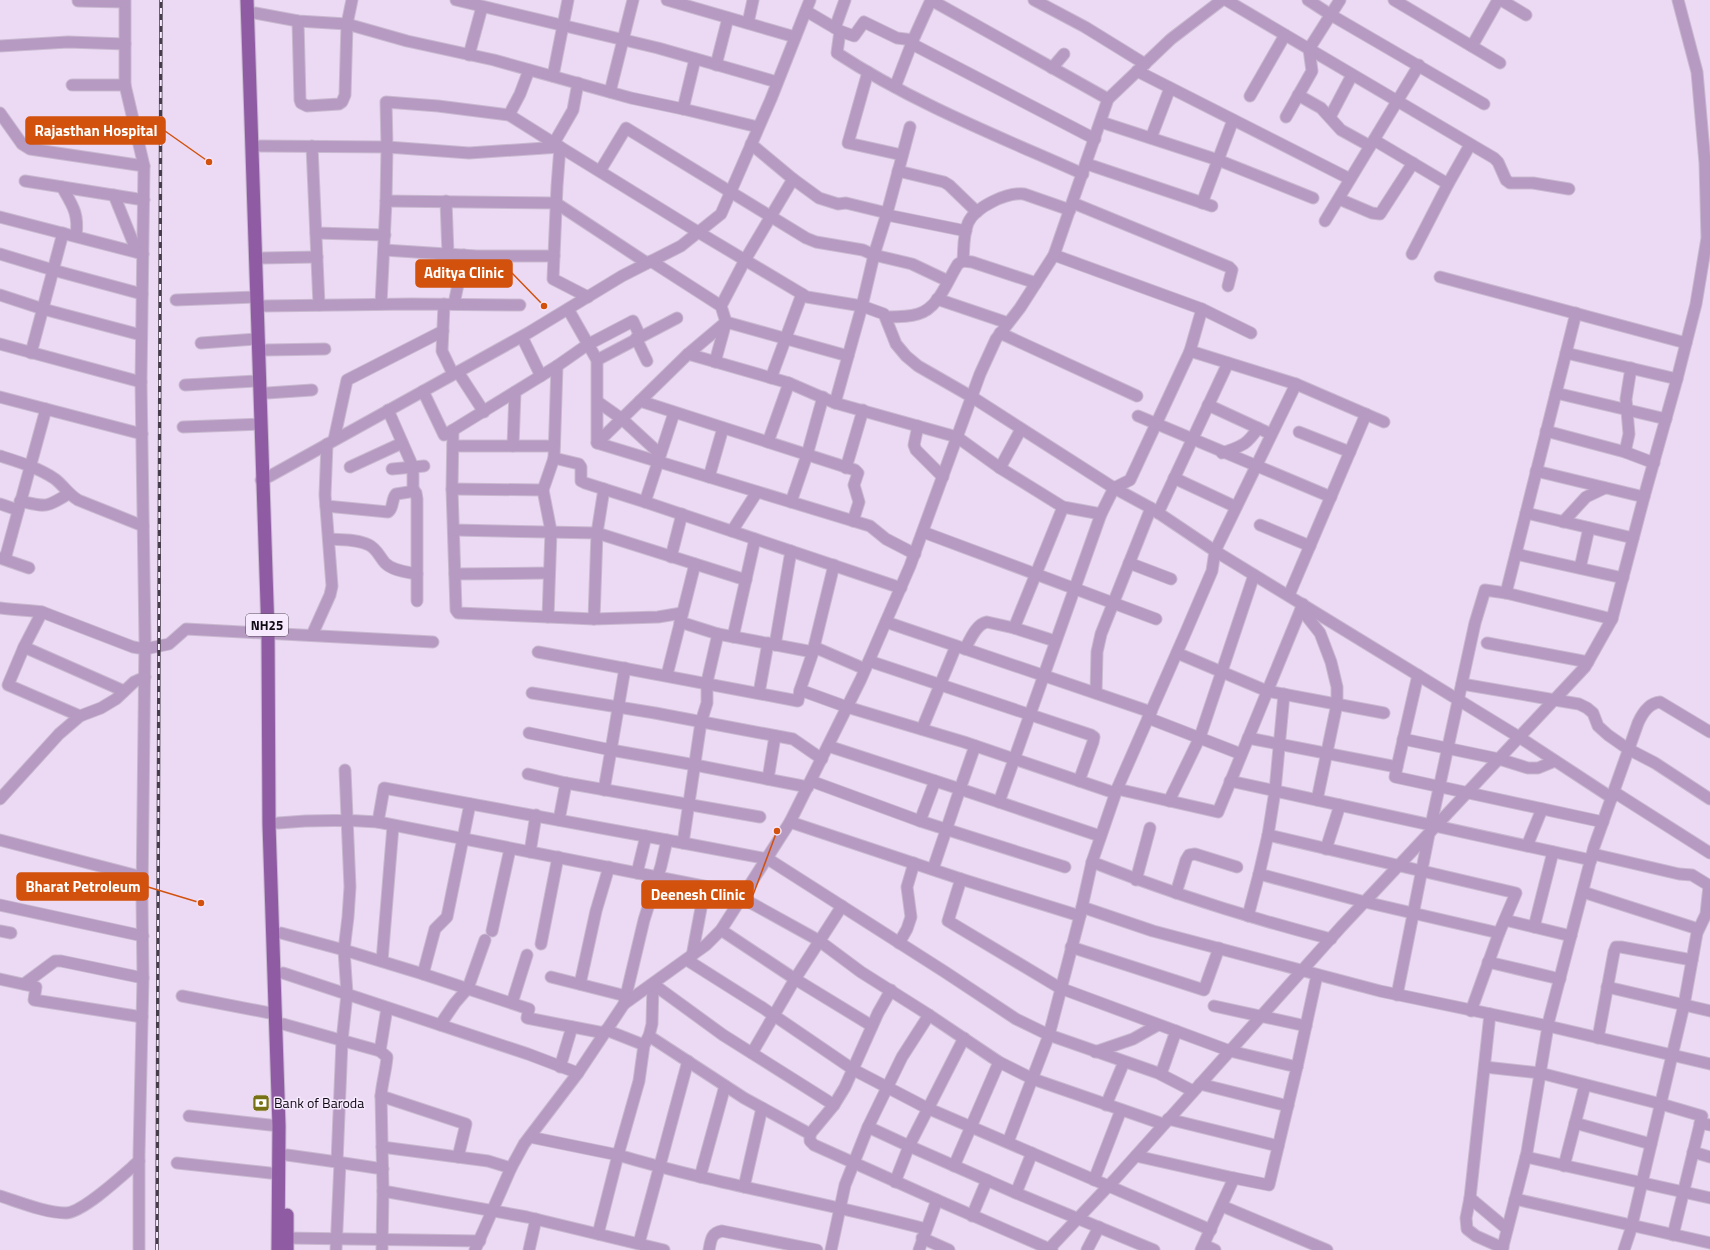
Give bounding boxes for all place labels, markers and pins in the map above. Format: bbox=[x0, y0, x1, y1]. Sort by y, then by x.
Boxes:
callout: Rajasthan Hospital bbox=[26, 117, 165, 144]
callout: Aditya Clinic bbox=[416, 260, 512, 287]
callout: Bharat Petroleum bbox=[17, 873, 148, 900]
callout: Deenesh Clinic bbox=[642, 881, 753, 908]
place label: Bank of Baroda bbox=[274, 1092, 364, 1113]
bank icon: Bank of Baroda bbox=[251, 1093, 271, 1113]

